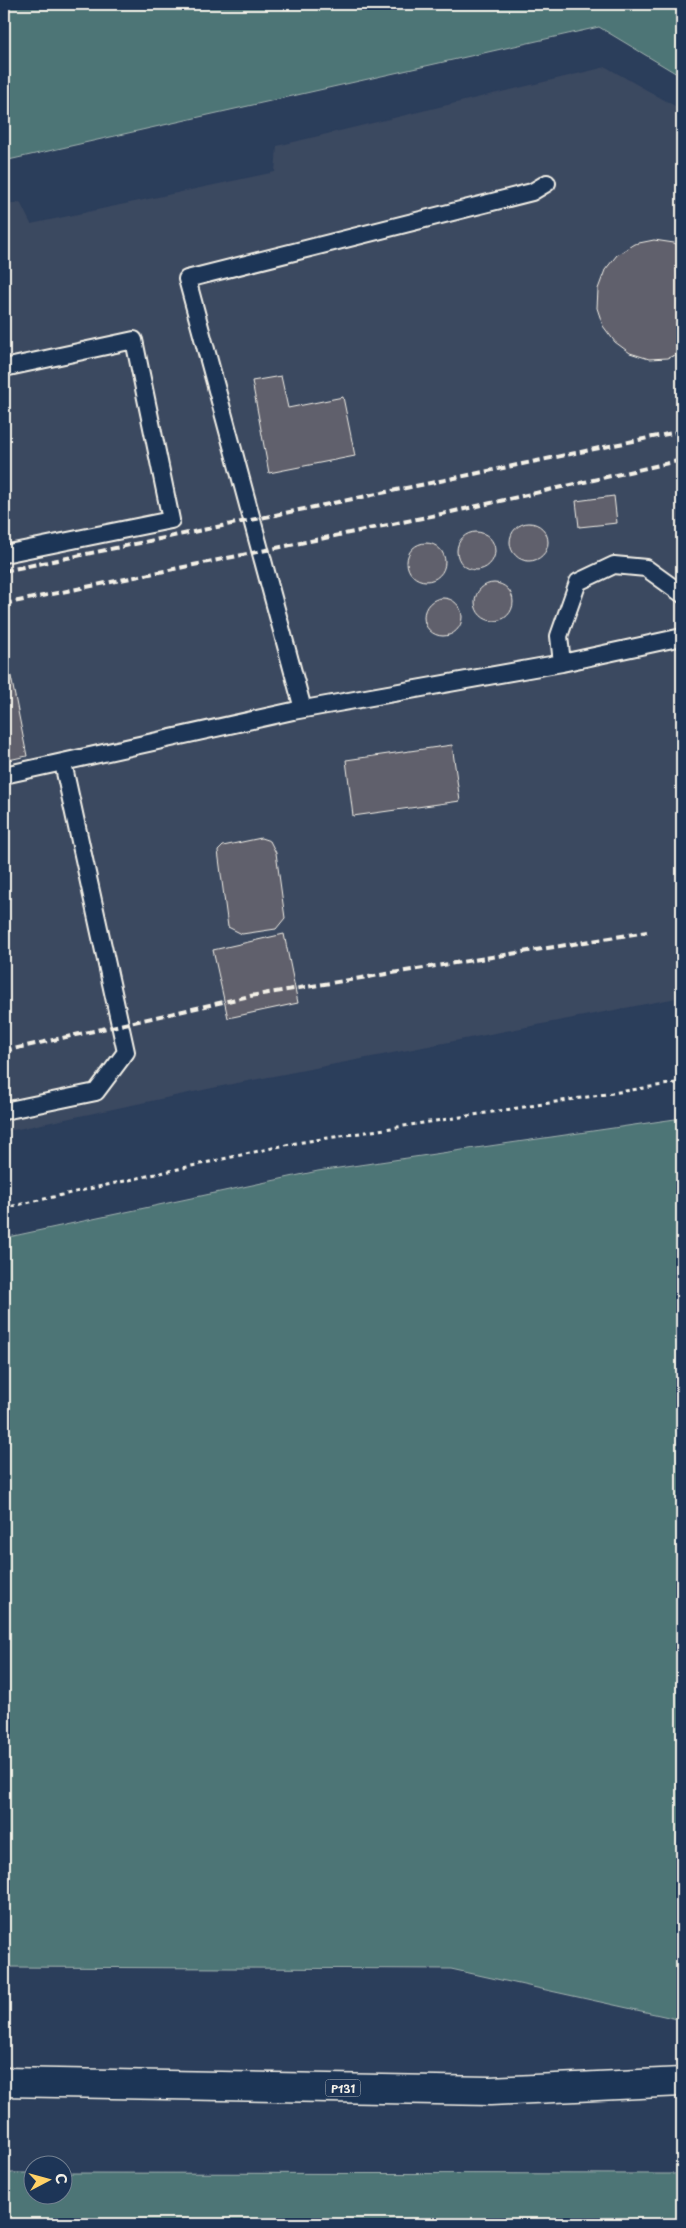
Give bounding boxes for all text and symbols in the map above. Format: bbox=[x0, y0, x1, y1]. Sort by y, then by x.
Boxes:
road number: Р131 bbox=[326, 2080, 360, 2096]
north arrow bbox=[22, 2156, 72, 2206]
text: С bbox=[50, 2172, 72, 2185]

